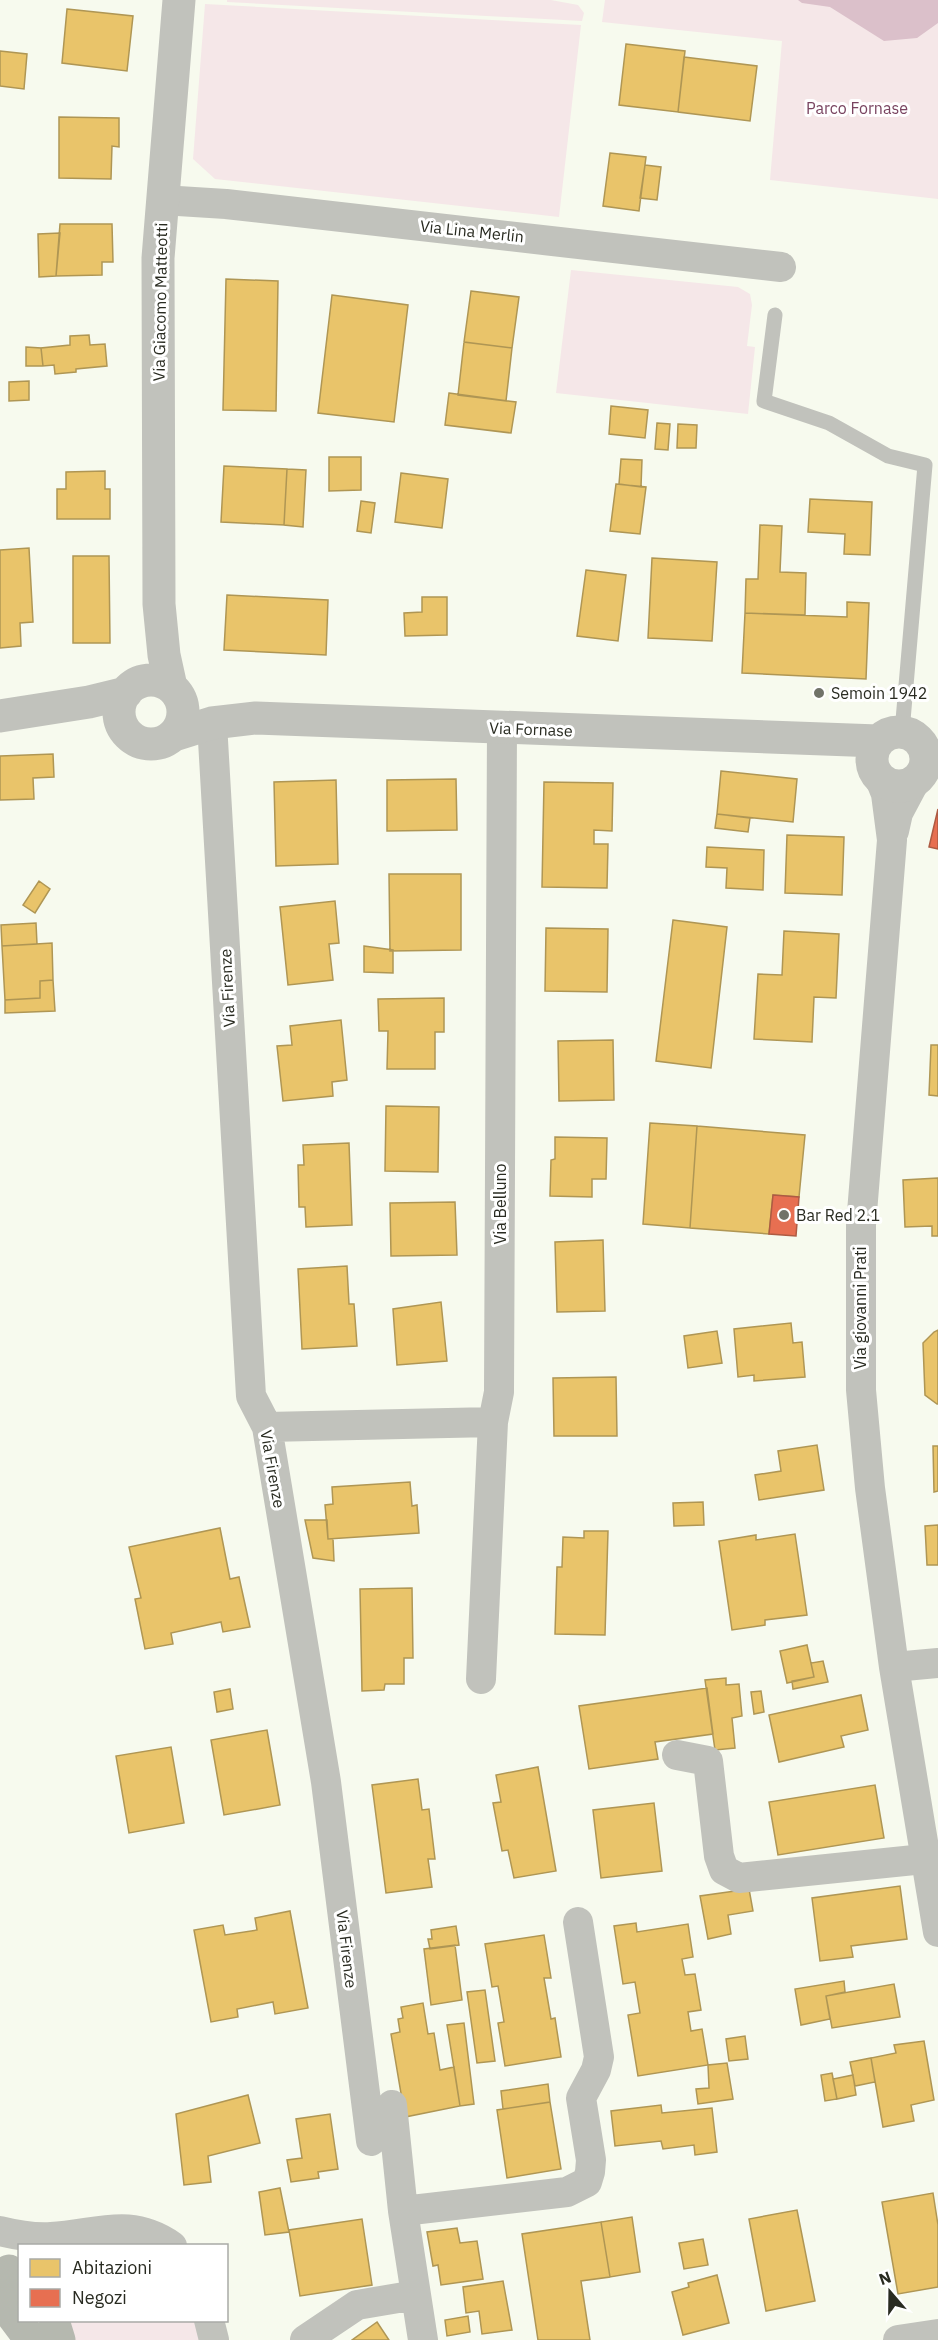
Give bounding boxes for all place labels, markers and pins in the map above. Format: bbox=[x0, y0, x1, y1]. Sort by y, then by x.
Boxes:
place label: Semoin 1942 bbox=[831, 683, 927, 703]
marker: Semoin 1942 bbox=[812, 686, 826, 700]
place label: Bar Red 2.1 bbox=[796, 1205, 880, 1225]
marker: Bar Red 2.1 bbox=[777, 1208, 791, 1222]

